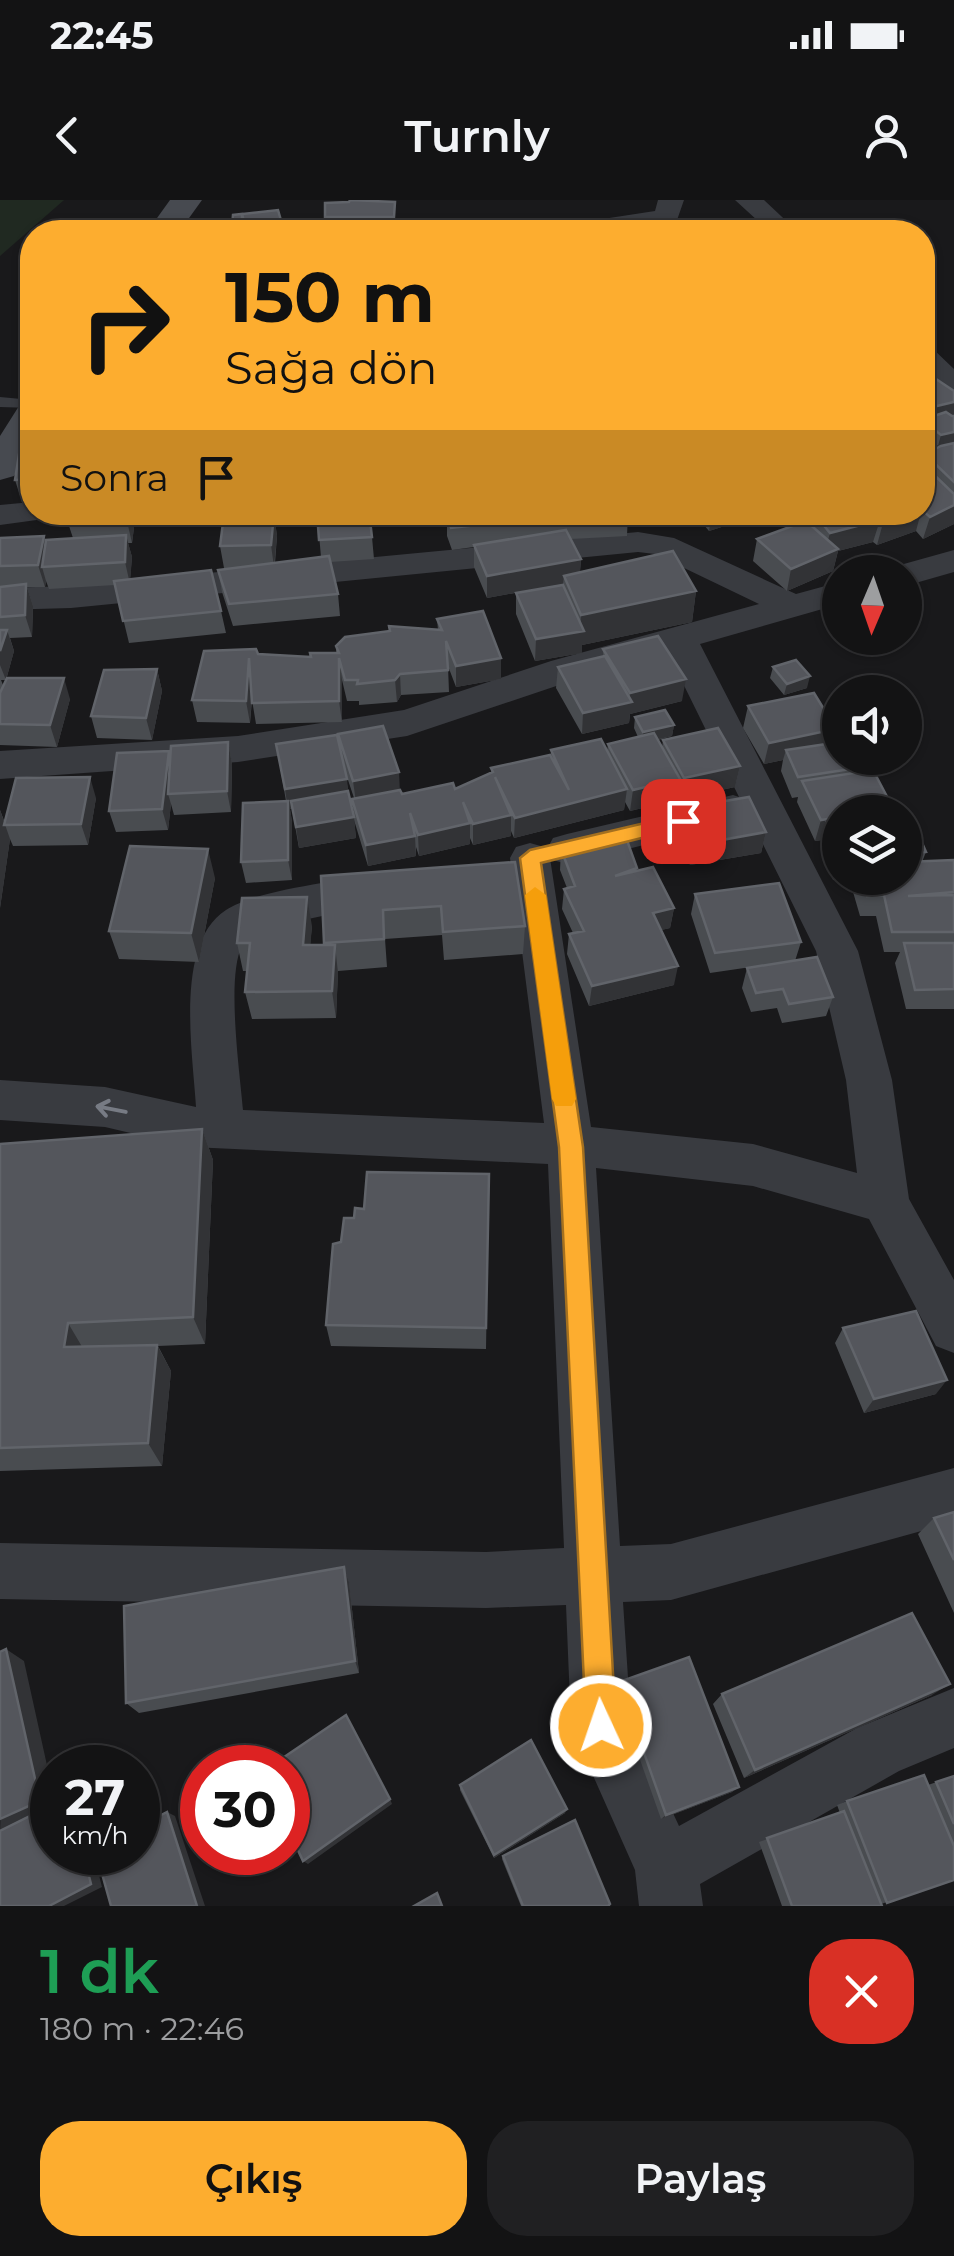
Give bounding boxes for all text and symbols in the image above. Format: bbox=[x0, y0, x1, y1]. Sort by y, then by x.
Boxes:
text: 22:45 bbox=[50, 12, 154, 59]
icon: back bbox=[40, 108, 95, 163]
text: Turnly bbox=[404, 108, 550, 163]
icon: person bbox=[859, 108, 914, 163]
text: 150 m bbox=[225, 254, 435, 340]
icon: right bbox=[60, 260, 190, 390]
text: Sağa dön bbox=[225, 340, 438, 395]
icon: arrive bbox=[189, 450, 244, 505]
text: Sonra bbox=[60, 454, 169, 501]
north arrow bbox=[822, 555, 922, 655]
map controls bbox=[822, 555, 922, 895]
button: sound bbox=[822, 675, 922, 775]
pin bbox=[641, 779, 726, 864]
icon: arrive bbox=[656, 794, 711, 849]
button: layers bbox=[822, 795, 922, 895]
one-way arrow bbox=[96, 1099, 128, 1118]
position arrow bbox=[549, 1674, 653, 1778]
speed limit sign: 30 bbox=[180, 1745, 310, 1875]
text: 27 bbox=[65, 1767, 125, 1828]
text: km/h bbox=[62, 1820, 128, 1850]
text: 1 dk bbox=[40, 1935, 159, 2008]
button: close bbox=[809, 1939, 914, 2044]
text: 180 m · 22:46 bbox=[40, 2009, 244, 2048]
button: Çıkış bbox=[40, 2121, 467, 2236]
button: Paylaş bbox=[487, 2121, 914, 2236]

